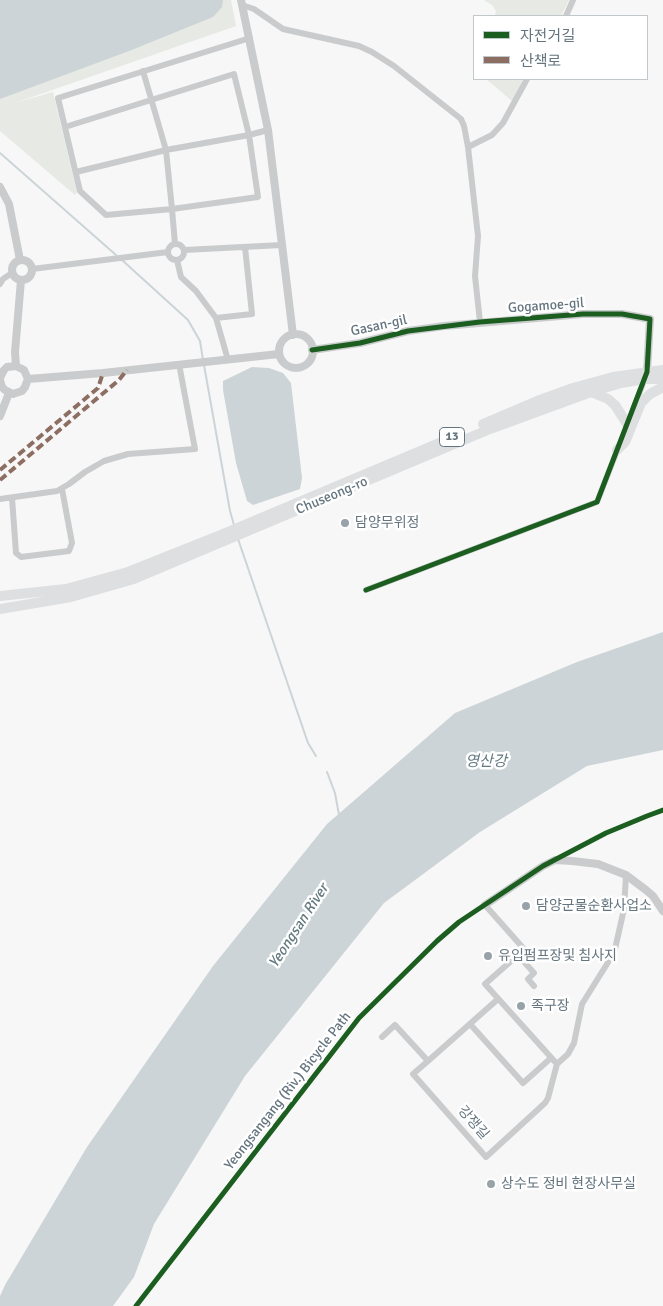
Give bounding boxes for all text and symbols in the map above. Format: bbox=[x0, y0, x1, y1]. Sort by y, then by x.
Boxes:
legend bbox=[473, 15, 648, 80]
text: 자전거길 bbox=[520, 27, 575, 45]
text: 산책로 bbox=[520, 52, 561, 70]
street label: Gogamoe-gil bbox=[507, 295, 585, 317]
street label: Gasan-gil bbox=[349, 312, 409, 340]
road number: 13 bbox=[440, 428, 464, 447]
street label: Chuseong-ro bbox=[294, 473, 370, 519]
place label: 담양무위정 bbox=[355, 515, 419, 531]
marker: 담양무위정 bbox=[339, 517, 351, 529]
water label: 영산강 bbox=[465, 753, 507, 771]
water label: Yeongsan River bbox=[265, 881, 333, 971]
place label: 담양군물순환사업소 bbox=[536, 898, 652, 914]
marker: 담양군물순환사업소 bbox=[520, 900, 532, 912]
place label: 유입펌프장및 침사지 bbox=[498, 948, 617, 964]
marker: 유입펌프장및 침사지 bbox=[482, 950, 494, 962]
place label: 족구장 bbox=[531, 998, 570, 1014]
marker: 족구장 bbox=[515, 1000, 527, 1012]
street label: Yeongsangang (Riv.) Bicycle Path bbox=[221, 1009, 355, 1173]
street label: 강쟁길 bbox=[454, 1103, 492, 1143]
place label: 상수도 정비 현장사무실 bbox=[501, 1176, 636, 1192]
marker: 상수도 정비 현장사무실 bbox=[485, 1178, 497, 1190]

